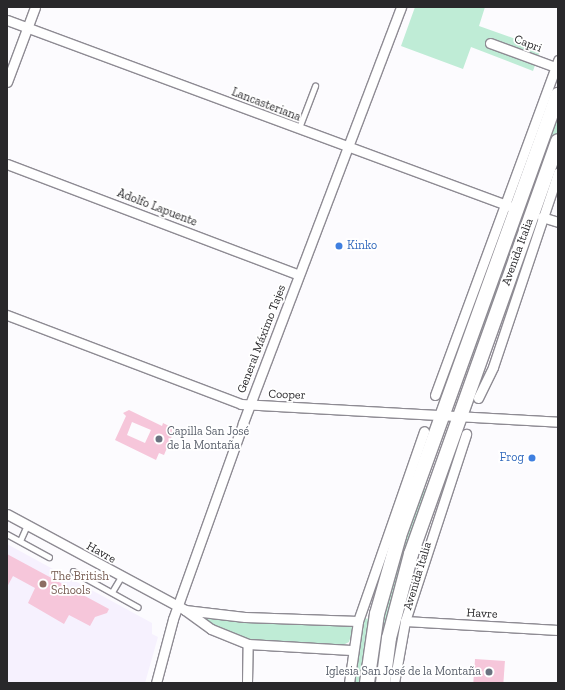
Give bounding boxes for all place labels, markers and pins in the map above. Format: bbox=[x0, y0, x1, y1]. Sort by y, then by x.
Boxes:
place label: Kinko bbox=[347, 239, 377, 253]
marker: Kinko bbox=[334, 241, 344, 251]
place label: Capilla San José de la Montaña bbox=[167, 425, 249, 453]
marker: Capilla San José de la Montaña bbox=[154, 434, 164, 444]
place label: Frog bbox=[500, 451, 524, 465]
marker: Frog bbox=[527, 453, 537, 463]
place label: The British Schools bbox=[51, 570, 109, 598]
marker: The British Schools bbox=[38, 579, 48, 589]
place label: Iglesia San José de la Montaña bbox=[325, 665, 481, 679]
marker: Iglesia San José de la Montaña bbox=[484, 667, 494, 677]

